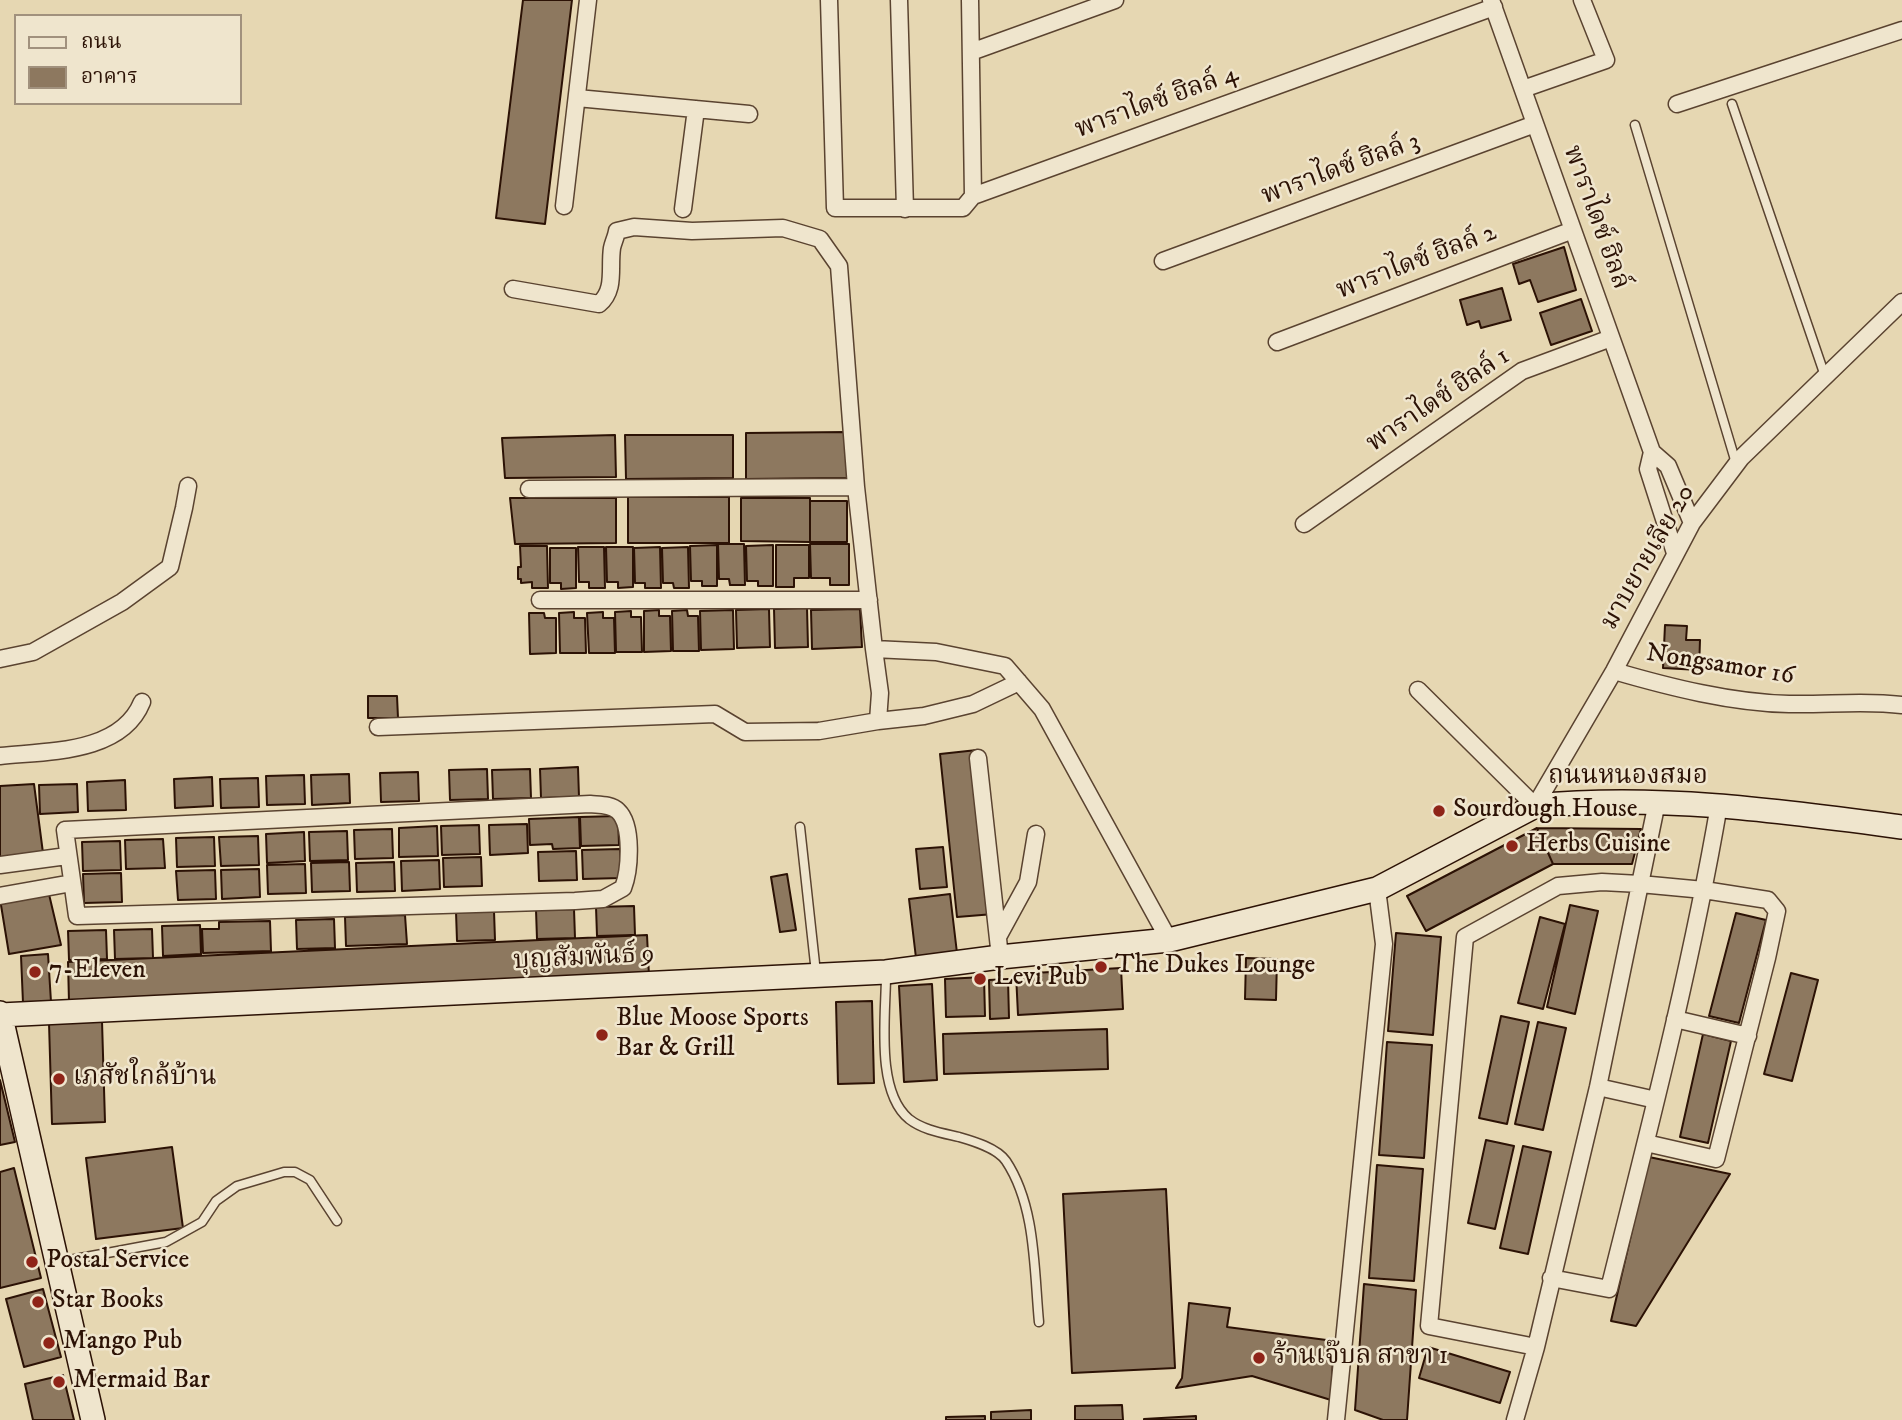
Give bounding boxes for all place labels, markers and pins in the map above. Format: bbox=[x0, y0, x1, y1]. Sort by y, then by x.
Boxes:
place label: Sourdough House bbox=[1453, 795, 1638, 827]
marker: Sourdough House bbox=[1431, 803, 1447, 819]
place label: Herbs Cuisine bbox=[1526, 830, 1671, 862]
marker: Herbs Cuisine bbox=[1504, 838, 1520, 854]
place label: The Dukes Lounge bbox=[1115, 951, 1315, 983]
place label: 7-Eleven bbox=[49, 956, 146, 988]
marker: The Dukes Lounge bbox=[1093, 959, 1109, 975]
place label: Levi Pub bbox=[994, 963, 1087, 995]
marker: 7-Eleven bbox=[27, 964, 43, 980]
marker: Levi Pub bbox=[972, 971, 988, 987]
place label: Blue Moose Sports Bar & Grill bbox=[616, 1004, 809, 1066]
marker: Blue Moose Sports Bar & Grill bbox=[594, 1027, 610, 1043]
place label: เภสัชใกล้บ้าน bbox=[73, 1063, 217, 1095]
marker: เภสัชใกล้บ้าน bbox=[51, 1071, 67, 1087]
place label: Postal Service bbox=[46, 1246, 189, 1278]
marker: Postal Service bbox=[24, 1254, 40, 1270]
place label: Star Books bbox=[52, 1286, 163, 1318]
marker: Star Books bbox=[30, 1294, 46, 1310]
place label: Mango Pub bbox=[63, 1327, 182, 1359]
marker: Mango Pub bbox=[41, 1335, 57, 1351]
place label: ร้านเจ๊บล สาขา 1 bbox=[1273, 1342, 1448, 1374]
marker: ร้านเจ๊บล สาขา 1 bbox=[1251, 1350, 1267, 1366]
place label: Mermaid Bar bbox=[73, 1366, 210, 1398]
marker: Mermaid Bar bbox=[51, 1374, 67, 1390]

